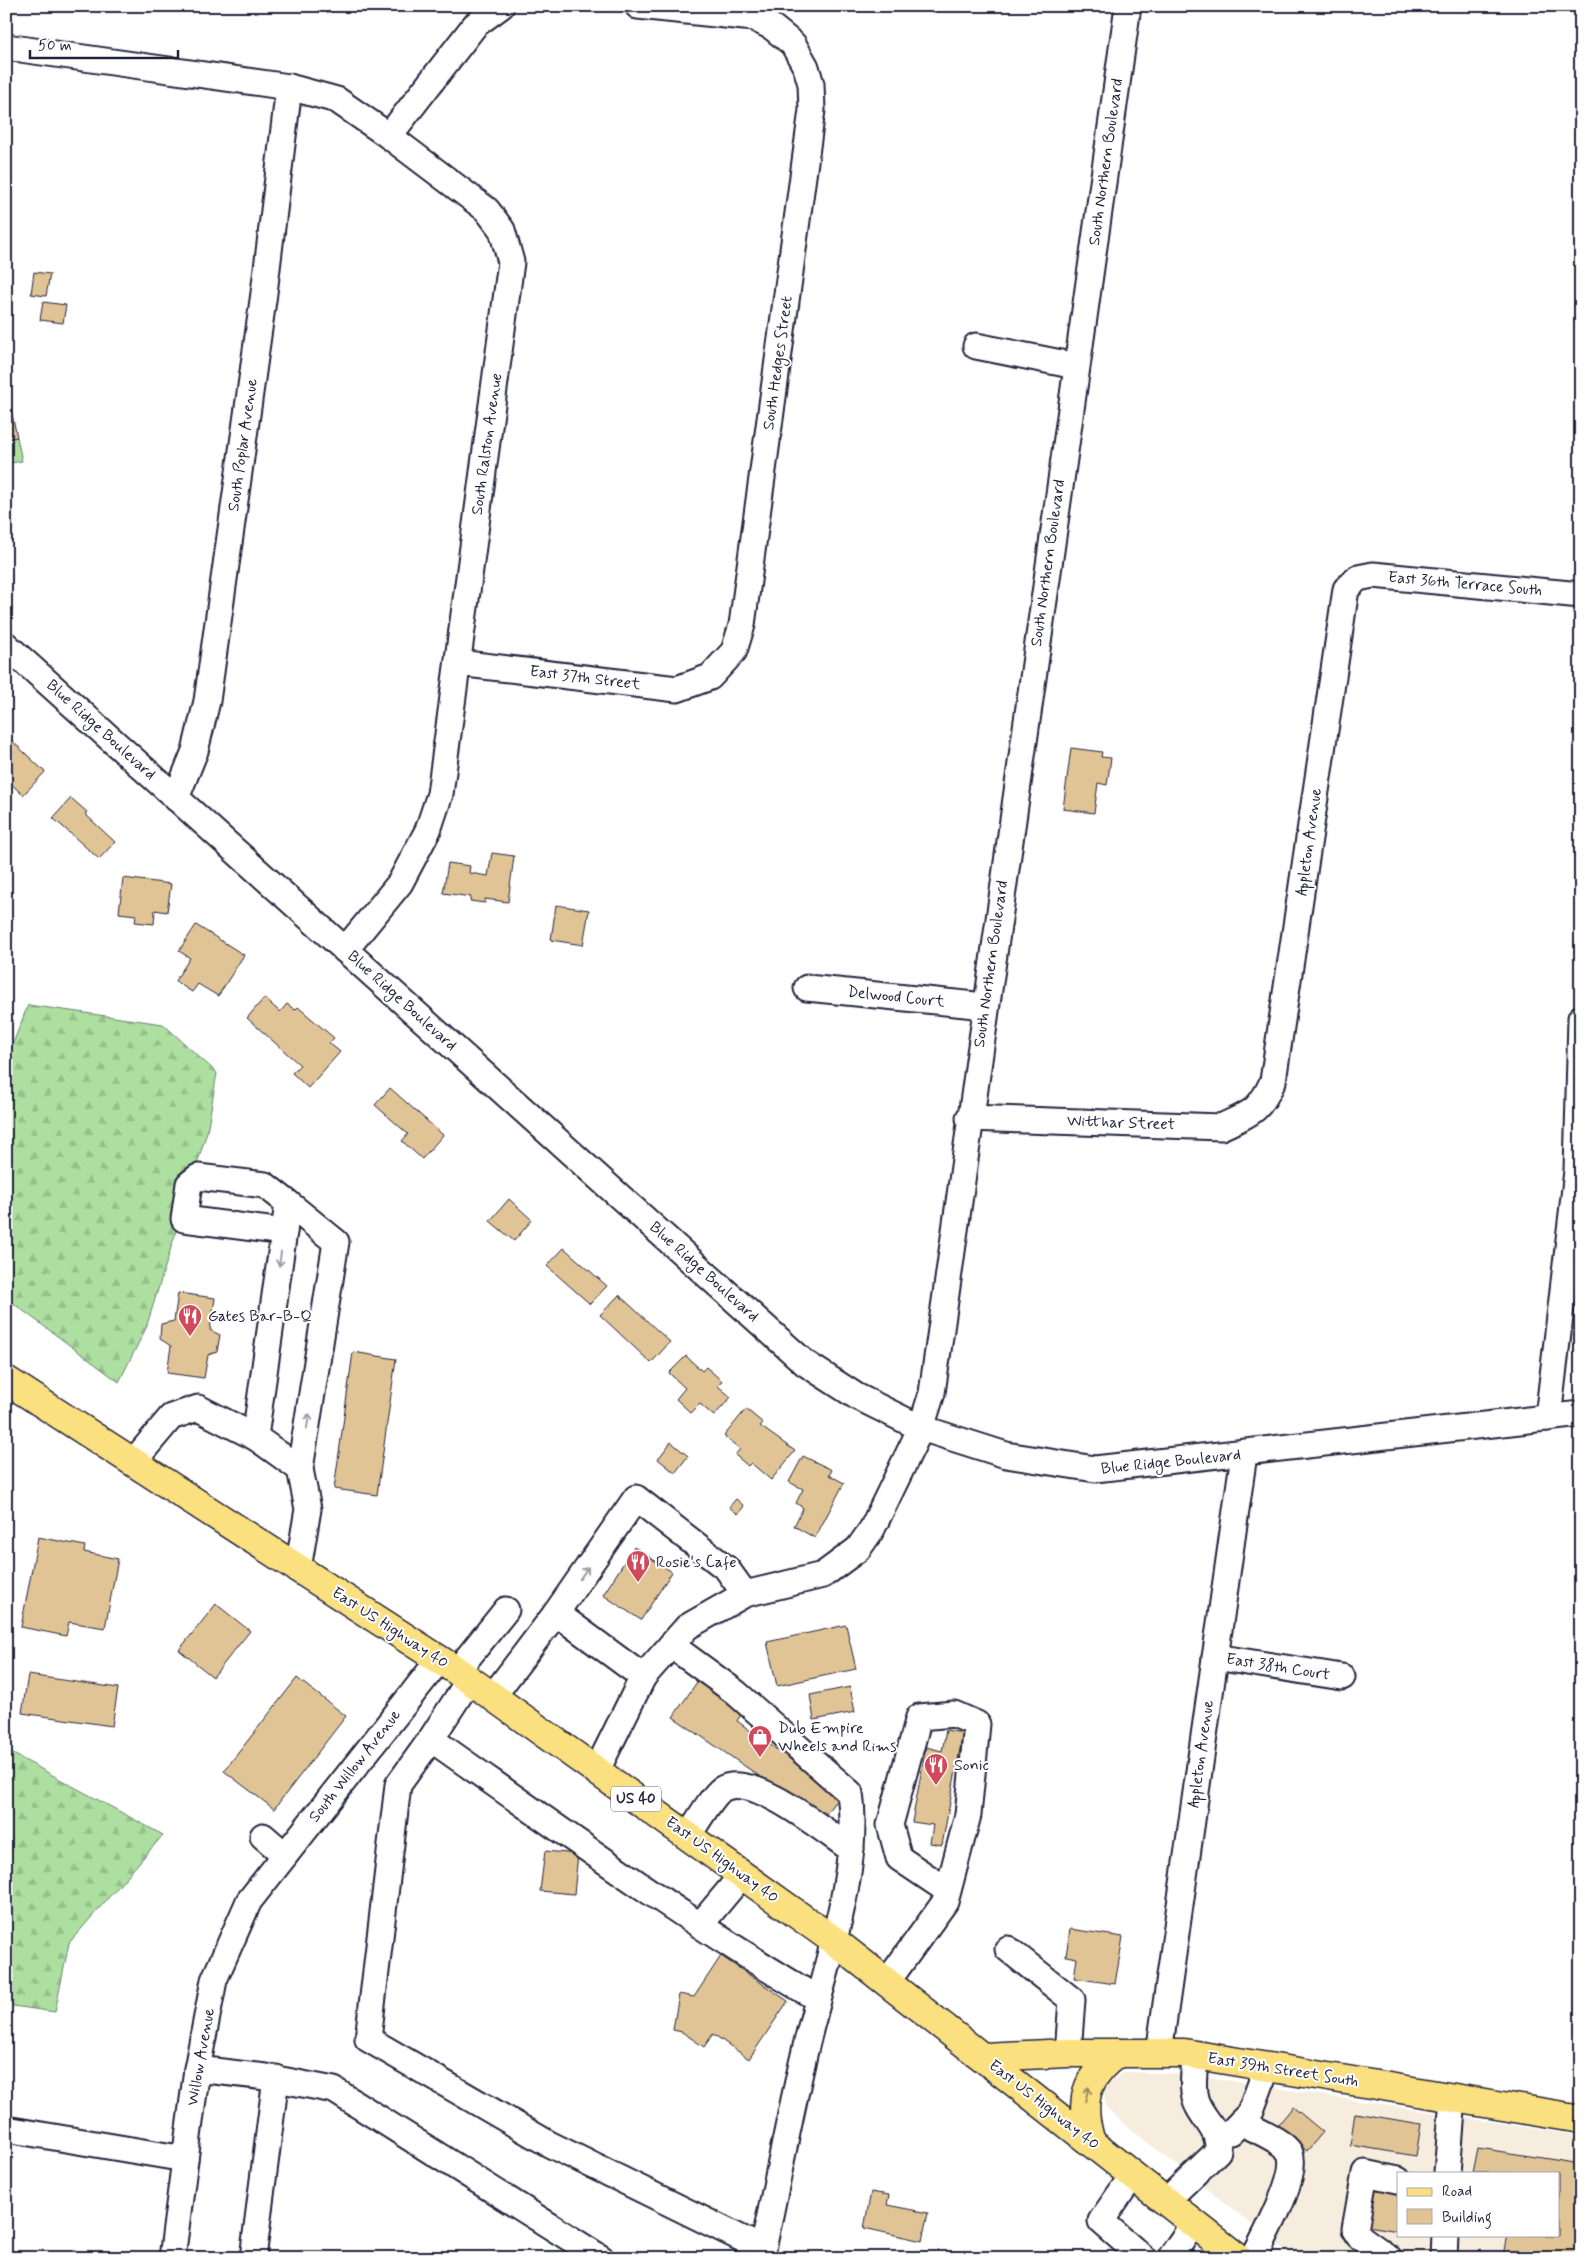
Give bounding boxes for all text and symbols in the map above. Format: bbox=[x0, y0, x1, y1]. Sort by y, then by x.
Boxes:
scale bar bbox=[30, 28, 178, 60]
text: 50 m bbox=[38, 36, 72, 56]
street label: South Northern Boulevard bbox=[1084, 77, 1128, 247]
street label: South Hedges Street bbox=[758, 295, 799, 431]
street label: South Ralston Avenue bbox=[467, 372, 507, 516]
street label: South Poplar Avenue bbox=[223, 377, 263, 513]
street label: South Northern Boulevard bbox=[1026, 478, 1070, 648]
street label: East 36th Terrace South bbox=[1387, 567, 1543, 601]
street label: East 37th Street bbox=[528, 661, 642, 695]
street label: Blue Ridge Boulevard bbox=[41, 675, 160, 786]
street label: Appleton Avenue bbox=[1291, 786, 1328, 897]
street label: South Northern Boulevard bbox=[969, 879, 1013, 1049]
street label: Blue Ridge Boulevard bbox=[342, 946, 461, 1057]
street label: Delwood Court bbox=[846, 981, 946, 1013]
street label: Witthar Street bbox=[1067, 1111, 1176, 1135]
street label: Blue Ridge Boulevard bbox=[644, 1217, 763, 1328]
one-way arrow bbox=[275, 1251, 285, 1267]
restaurant icon: Gates Bar-B-Q bbox=[177, 1303, 203, 1337]
place label: Gates Bar-B-Q bbox=[208, 1306, 312, 1327]
one-way arrow bbox=[303, 1413, 313, 1429]
street label: Blue Ridge Boulevard bbox=[1100, 1444, 1242, 1481]
restaurant icon: Rosie's Cafe bbox=[625, 1549, 651, 1583]
place label: Rosie's Cafe bbox=[656, 1552, 736, 1573]
one-way arrow bbox=[579, 1566, 589, 1580]
street label: East US Highway 40 bbox=[327, 1582, 452, 1674]
street label: East 38th Court bbox=[1225, 1648, 1332, 1686]
street label: Appleton Avenue bbox=[1183, 1698, 1220, 1809]
street label: South Willow Avenue bbox=[304, 1705, 406, 1827]
place label: Dub Empire Wheels and Rims bbox=[778, 1718, 897, 1757]
shop icon: Dub Empire Wheels and Rims bbox=[747, 1724, 773, 1758]
restaurant icon: Sonic bbox=[923, 1752, 949, 1786]
place label: Sonic bbox=[954, 1755, 989, 1776]
road number: US 40 bbox=[611, 1786, 661, 1812]
street label: East US Highway 40 bbox=[661, 1812, 783, 1909]
street label: Willow Avenue bbox=[182, 2006, 220, 2108]
street label: East 39th Street South bbox=[1206, 2048, 1360, 2092]
street label: East US Highway 40 bbox=[984, 2055, 1104, 2156]
one-way arrow bbox=[1083, 2087, 1092, 2103]
legend bbox=[1397, 2172, 1560, 2236]
text: Road bbox=[1442, 2182, 1472, 2202]
text: Building bbox=[1442, 2208, 1492, 2229]

